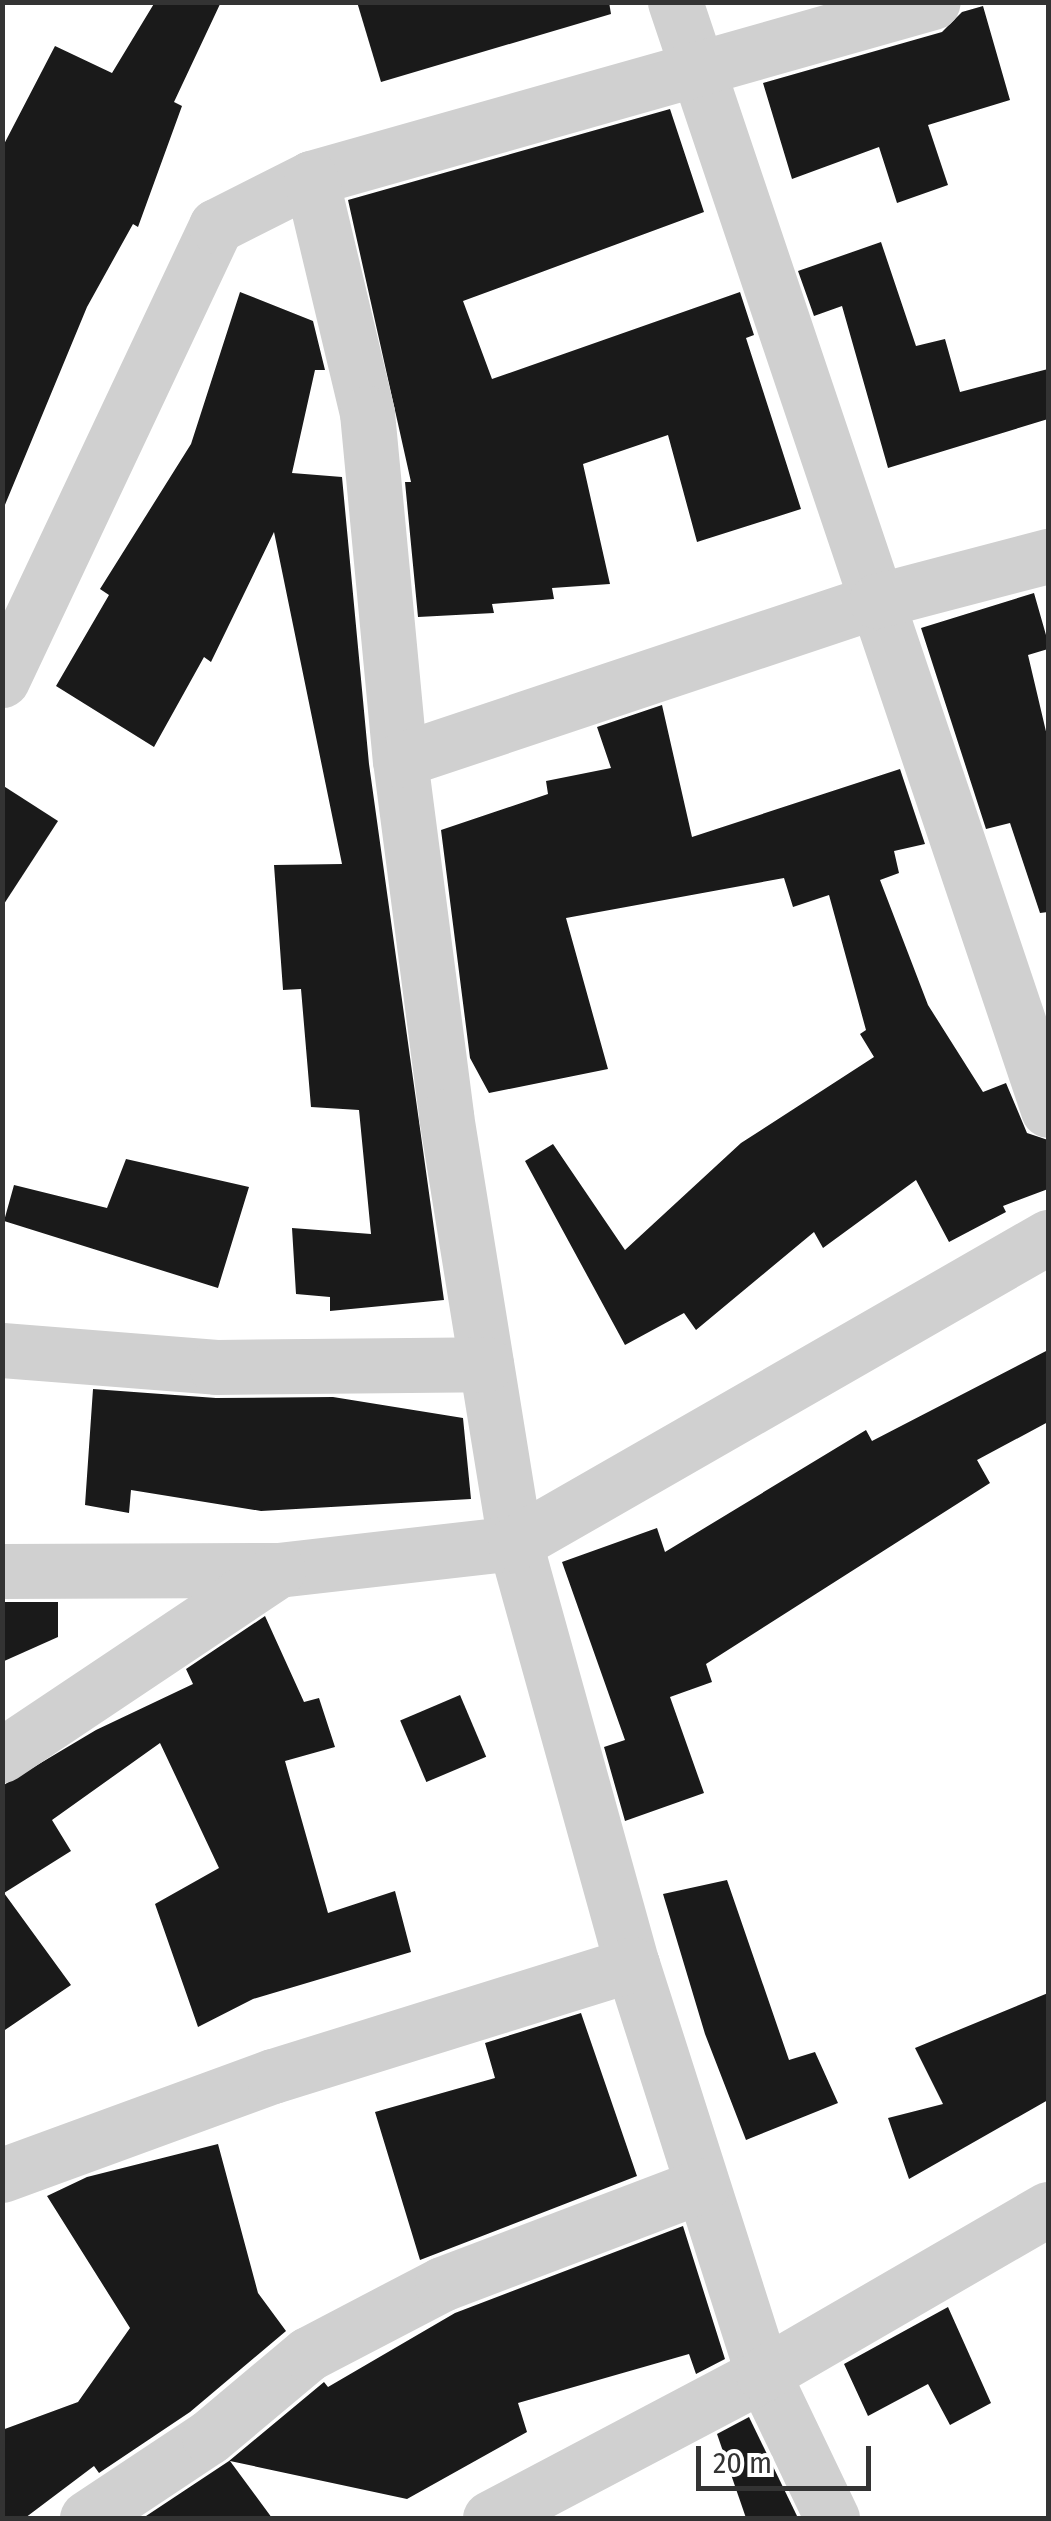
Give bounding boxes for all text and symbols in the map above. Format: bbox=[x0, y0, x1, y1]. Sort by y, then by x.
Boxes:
scale bar bbox=[701, 2426, 876, 2488]
text: 20 m bbox=[713, 2445, 772, 2481]

